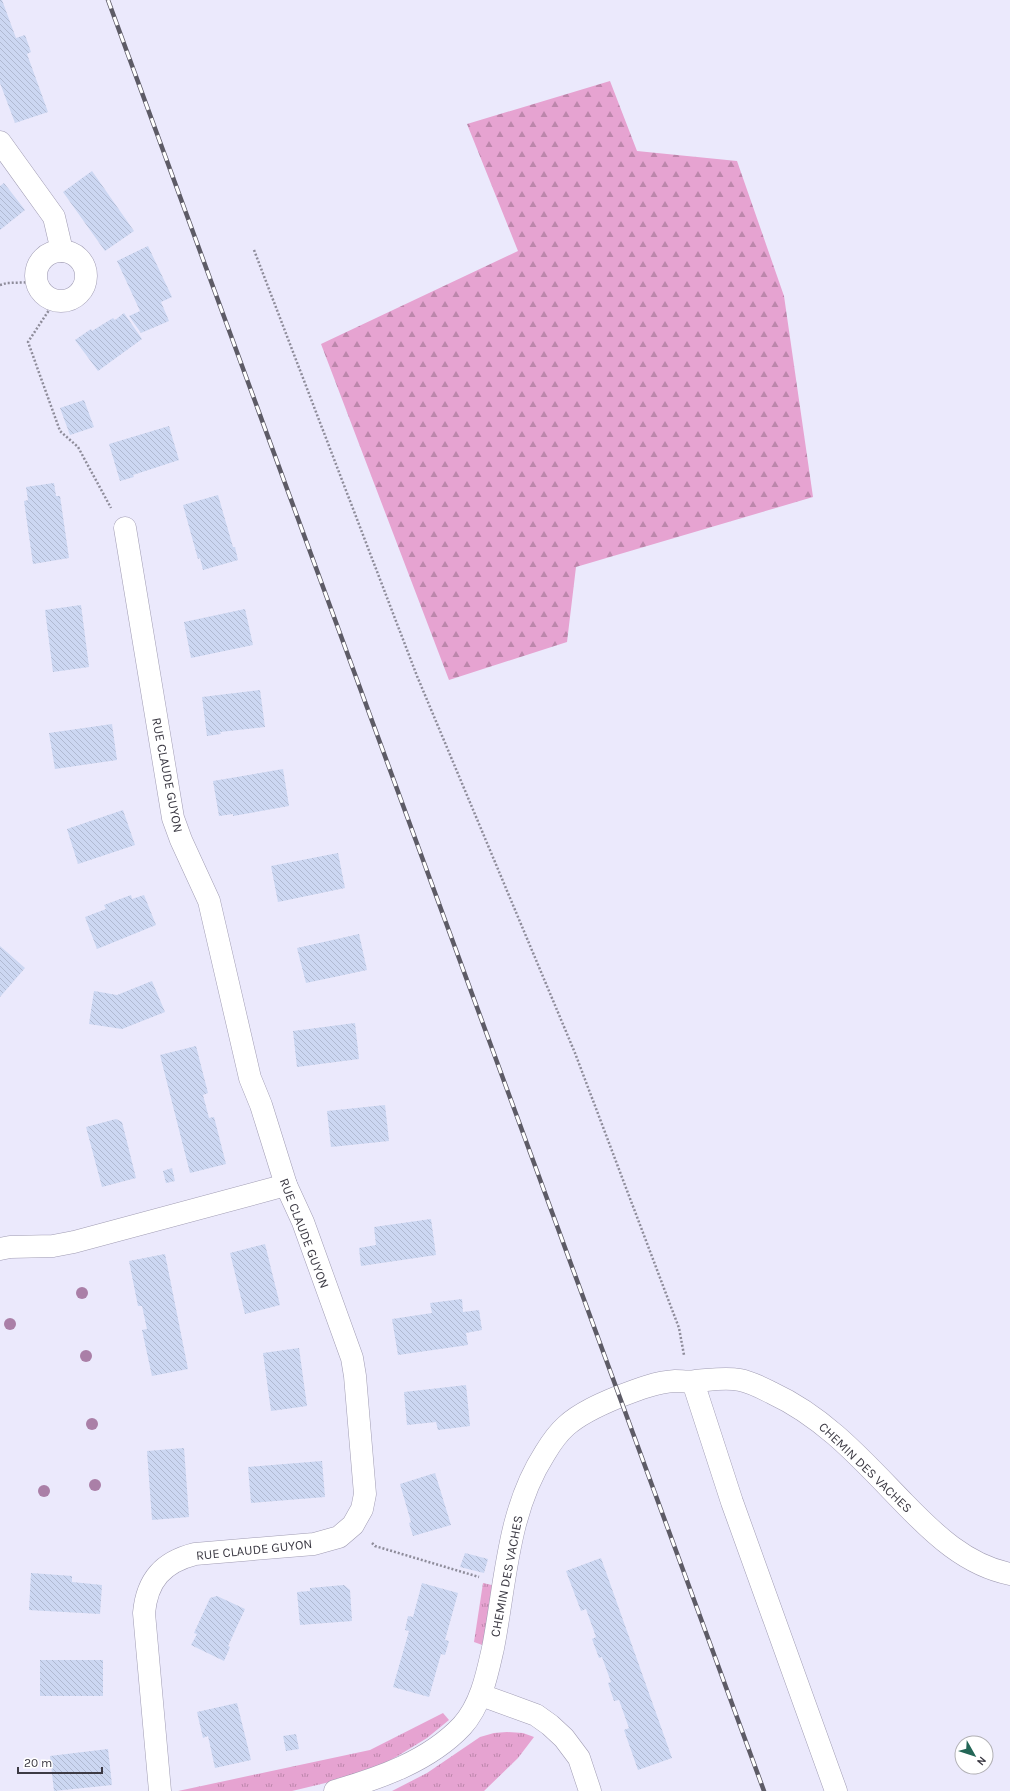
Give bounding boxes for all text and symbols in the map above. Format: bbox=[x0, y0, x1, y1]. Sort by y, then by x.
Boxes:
street label: RUE CLAUDE GUYON bbox=[149, 716, 186, 834]
street label: RUE CLAUDE GUYON bbox=[277, 1176, 332, 1290]
street label: CHEMIN DES VACHES bbox=[816, 1419, 915, 1516]
street label: CHEMIN DES VACHES bbox=[487, 1514, 526, 1638]
street label: RUE CLAUDE GUYON bbox=[195, 1536, 313, 1563]
north arrow bbox=[954, 1735, 994, 1775]
scale bar bbox=[18, 1749, 102, 1775]
text: N bbox=[974, 1754, 989, 1768]
text: 20 m bbox=[24, 1756, 52, 1770]

